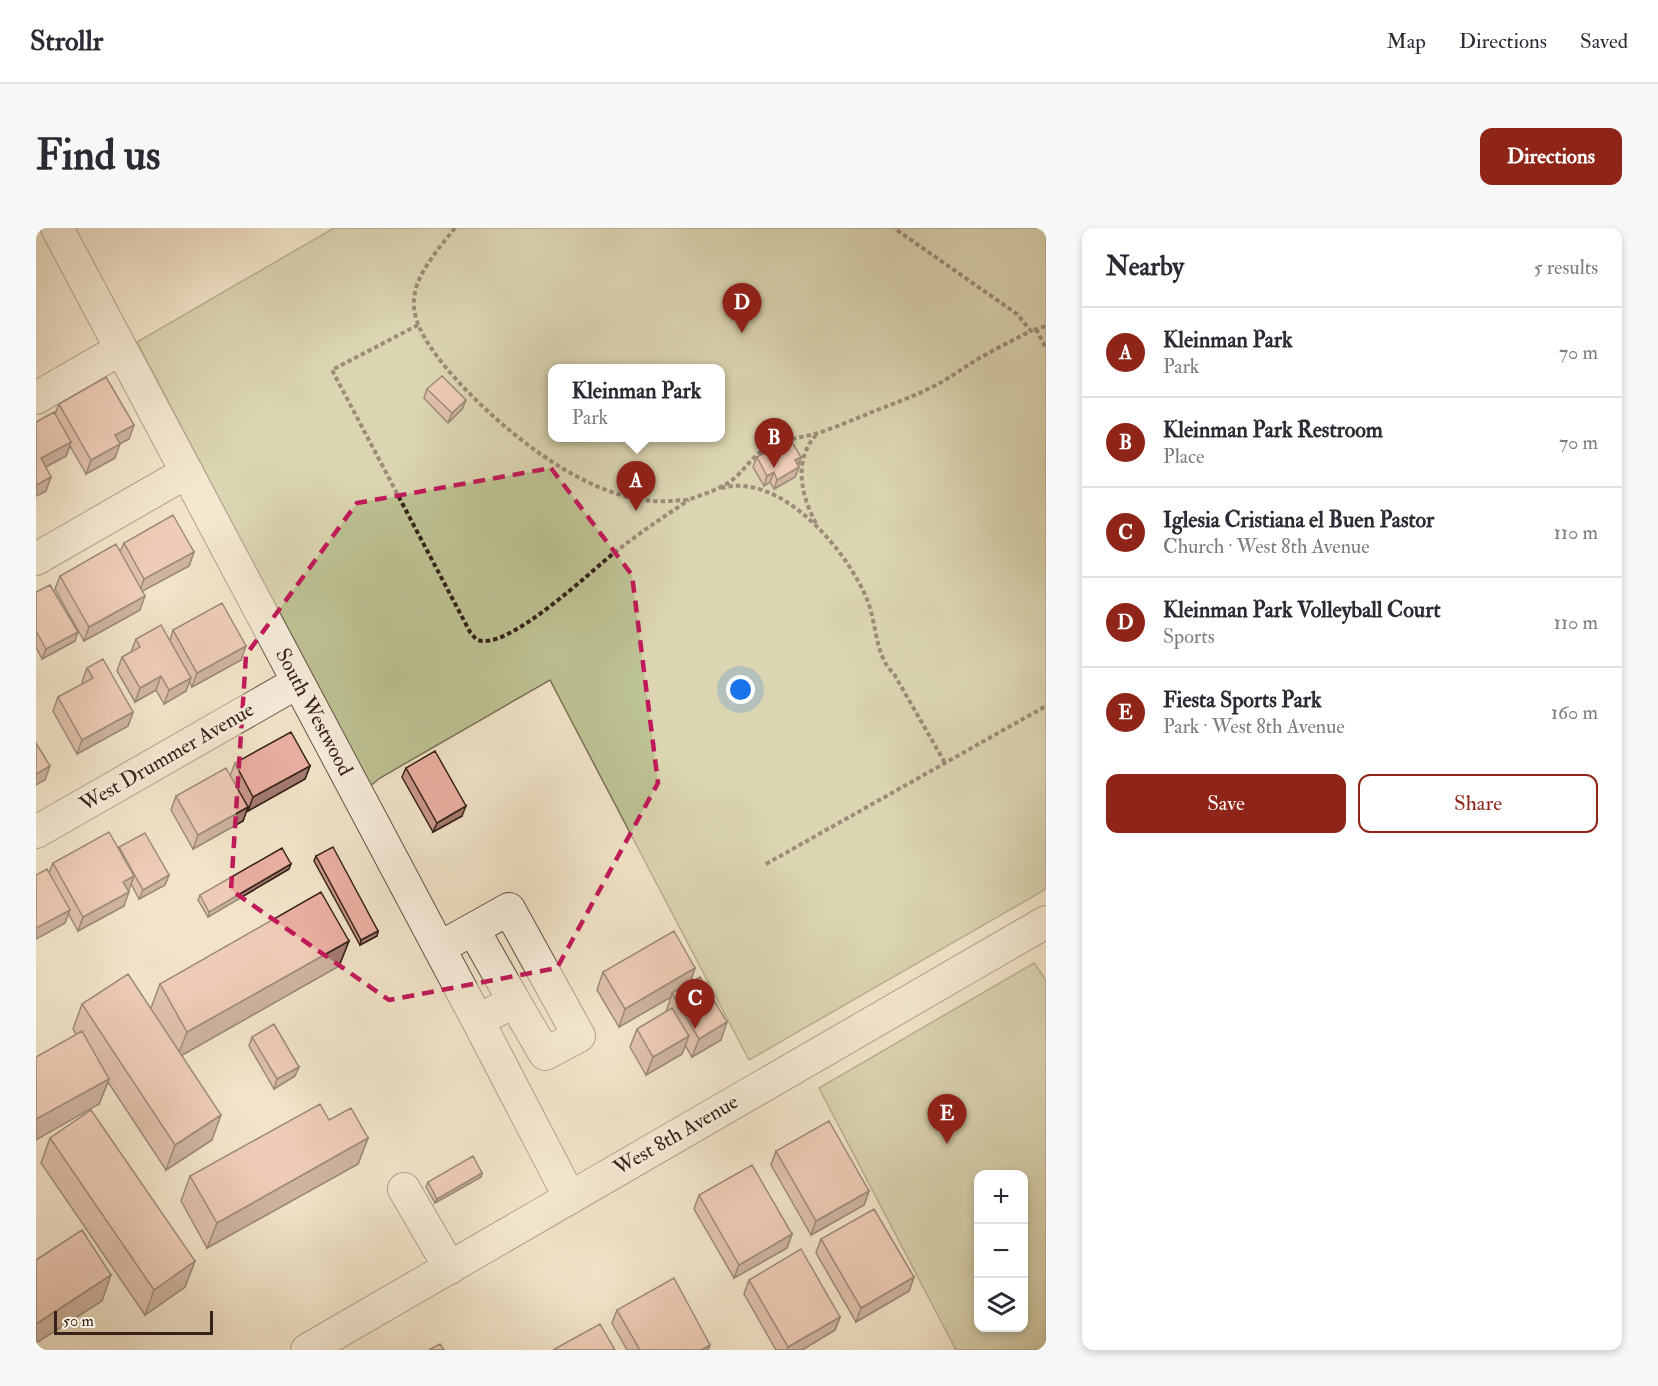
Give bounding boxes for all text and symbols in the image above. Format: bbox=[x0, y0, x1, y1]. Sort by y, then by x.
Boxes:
text: Strollr bbox=[30, 24, 103, 59]
text: Map bbox=[1386, 28, 1426, 55]
text: Directions bbox=[1459, 28, 1547, 55]
text: Saved bbox=[1580, 28, 1628, 55]
button: Directions bbox=[1480, 128, 1622, 185]
text: Find us bbox=[36, 130, 160, 182]
text: Nearby bbox=[1106, 251, 1184, 283]
text: 5 results bbox=[1534, 255, 1598, 280]
pin: D bbox=[722, 284, 762, 333]
text: Kleinman Park bbox=[1163, 326, 1292, 354]
text: A bbox=[1119, 340, 1132, 365]
text: 70 m bbox=[1559, 340, 1598, 365]
text: Park bbox=[1163, 354, 1199, 379]
popup bbox=[548, 364, 725, 442]
text: Kleinman Park bbox=[572, 377, 701, 405]
text: Park bbox=[572, 405, 608, 430]
text: Kleinman Park Restroom bbox=[1163, 416, 1383, 444]
pin: B bbox=[754, 418, 794, 468]
text: B bbox=[1119, 430, 1132, 455]
text: 70 m bbox=[1559, 430, 1598, 455]
text: Place bbox=[1163, 444, 1204, 469]
pin: A bbox=[616, 462, 656, 511]
text: Iglesia Cristiana el Buen Pastor bbox=[1163, 506, 1434, 534]
text: C bbox=[1118, 520, 1133, 545]
text: 110 m bbox=[1554, 520, 1598, 545]
text: Church · West 8th Avenue bbox=[1163, 534, 1370, 559]
text: Kleinman Park Volleyball Court bbox=[1163, 596, 1441, 624]
text: D bbox=[1117, 610, 1134, 635]
text: 110 m bbox=[1554, 610, 1598, 635]
text: Sports bbox=[1163, 624, 1215, 649]
street label: South Westwood bbox=[269, 644, 359, 781]
your location bbox=[726, 675, 755, 704]
text: Fiesta Sports Park bbox=[1163, 686, 1321, 714]
street label: West Drummer Avenue bbox=[74, 696, 259, 818]
text: E bbox=[1118, 700, 1133, 725]
text: 160 m bbox=[1551, 700, 1598, 725]
text: Park · West 8th Avenue bbox=[1163, 714, 1345, 739]
button: Save bbox=[1106, 774, 1346, 833]
button: Share bbox=[1358, 774, 1598, 833]
pin: C bbox=[676, 980, 714, 1029]
street label: West 8th Avenue bbox=[608, 1088, 743, 1182]
pin: E bbox=[928, 1094, 966, 1144]
map controls bbox=[974, 1170, 1028, 1332]
button: + bbox=[974, 1170, 1028, 1224]
button: − bbox=[974, 1224, 1028, 1278]
button: layers bbox=[974, 1278, 1028, 1332]
scale bar bbox=[54, 1308, 213, 1336]
text: 50 m bbox=[63, 1311, 94, 1331]

